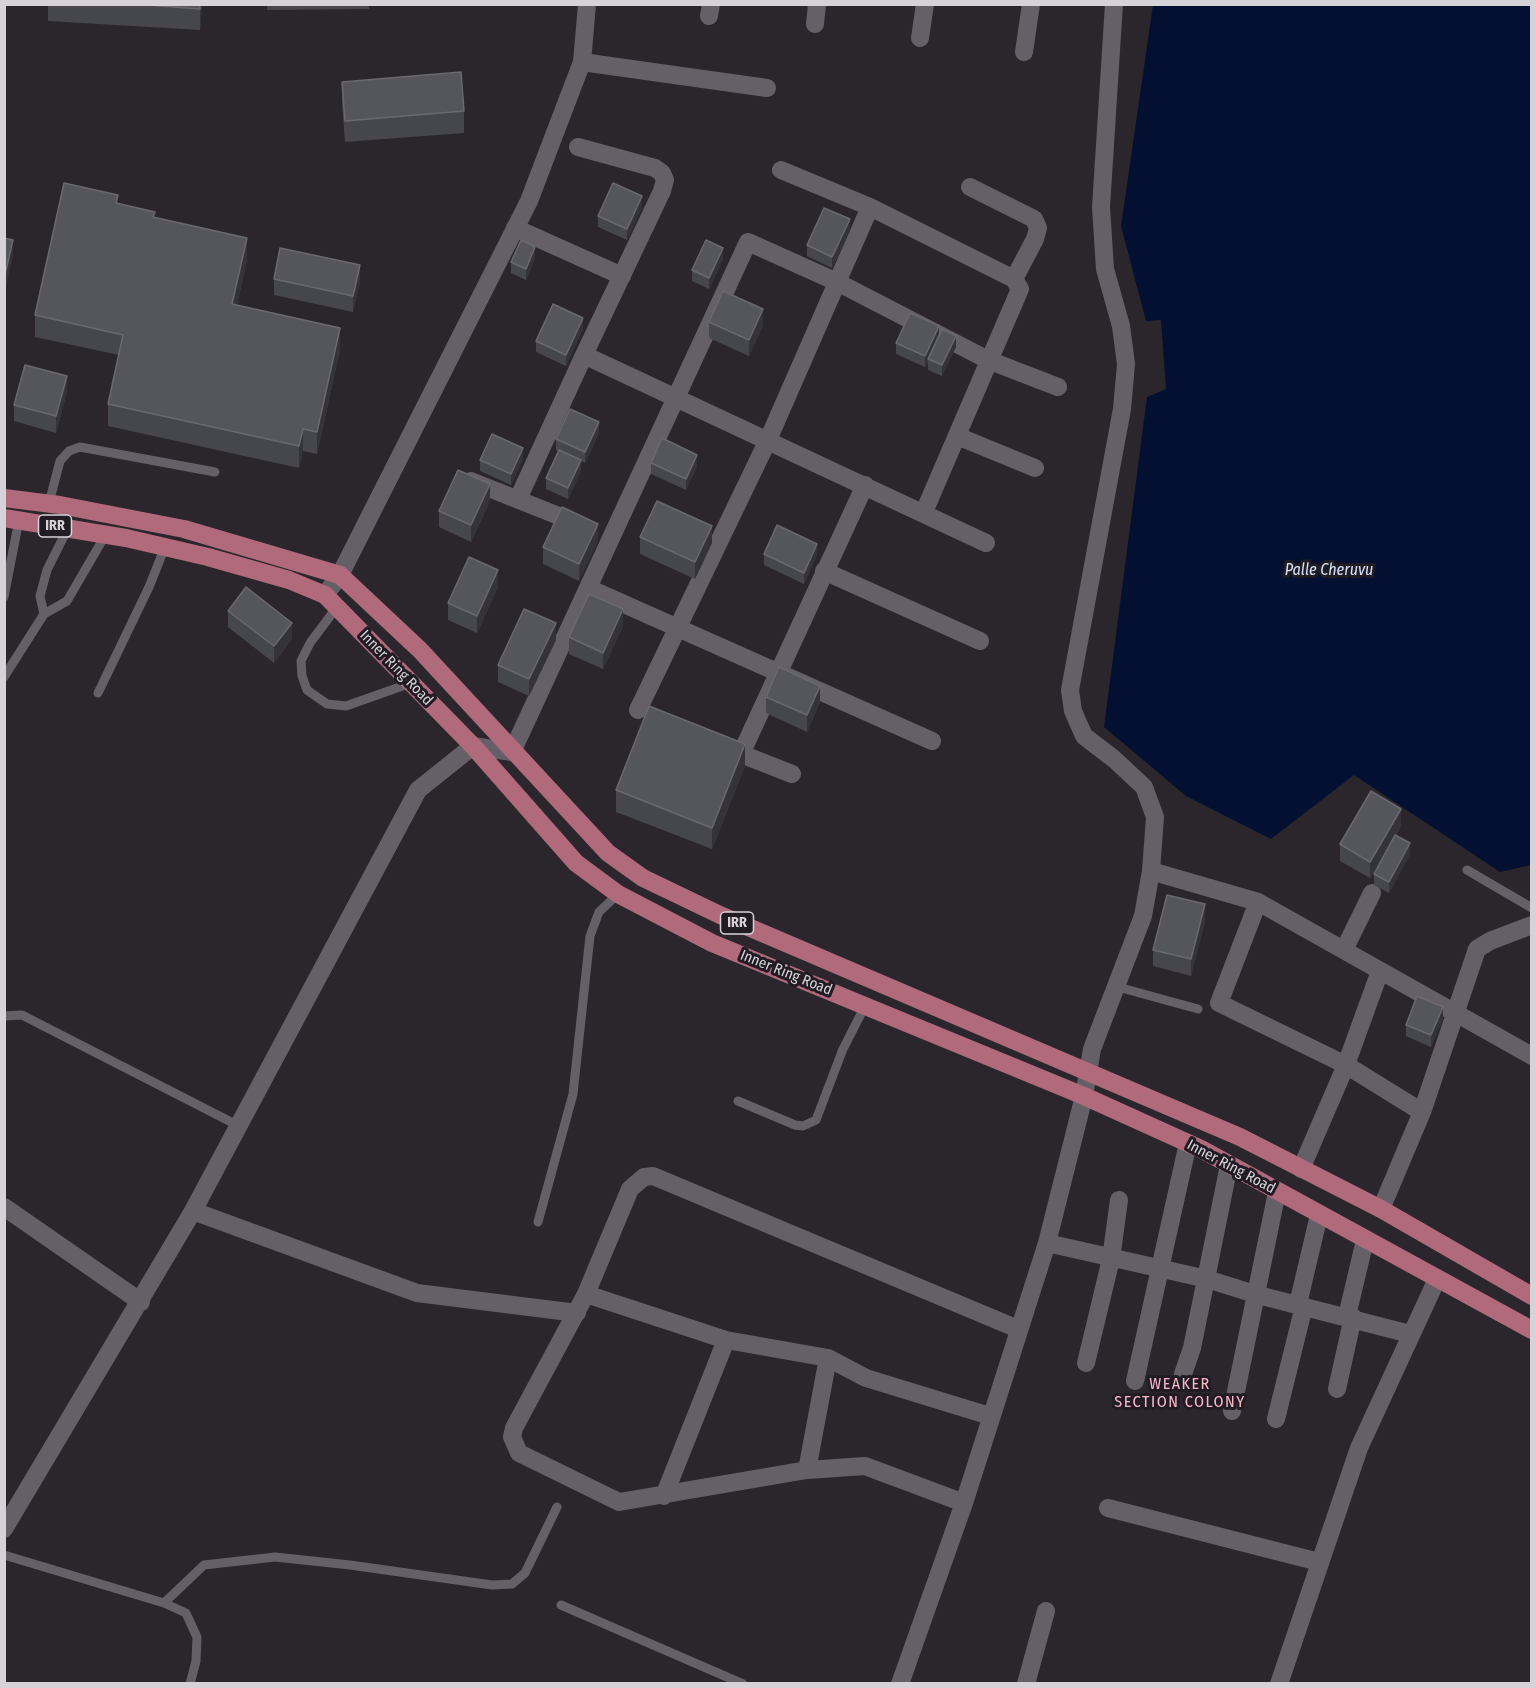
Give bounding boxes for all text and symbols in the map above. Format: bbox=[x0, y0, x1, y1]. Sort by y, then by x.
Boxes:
road number: IRR bbox=[38, 515, 72, 537]
water label: Palle Cheruvu bbox=[1285, 561, 1373, 581]
street label: Inner Ring Road bbox=[356, 627, 436, 709]
road number: IRR bbox=[720, 912, 754, 934]
street label: Inner Ring Road bbox=[737, 946, 835, 1000]
street label: Inner Ring Road bbox=[1184, 1136, 1278, 1198]
district label: WEAKER SECTION COLONY bbox=[1114, 1375, 1246, 1413]

